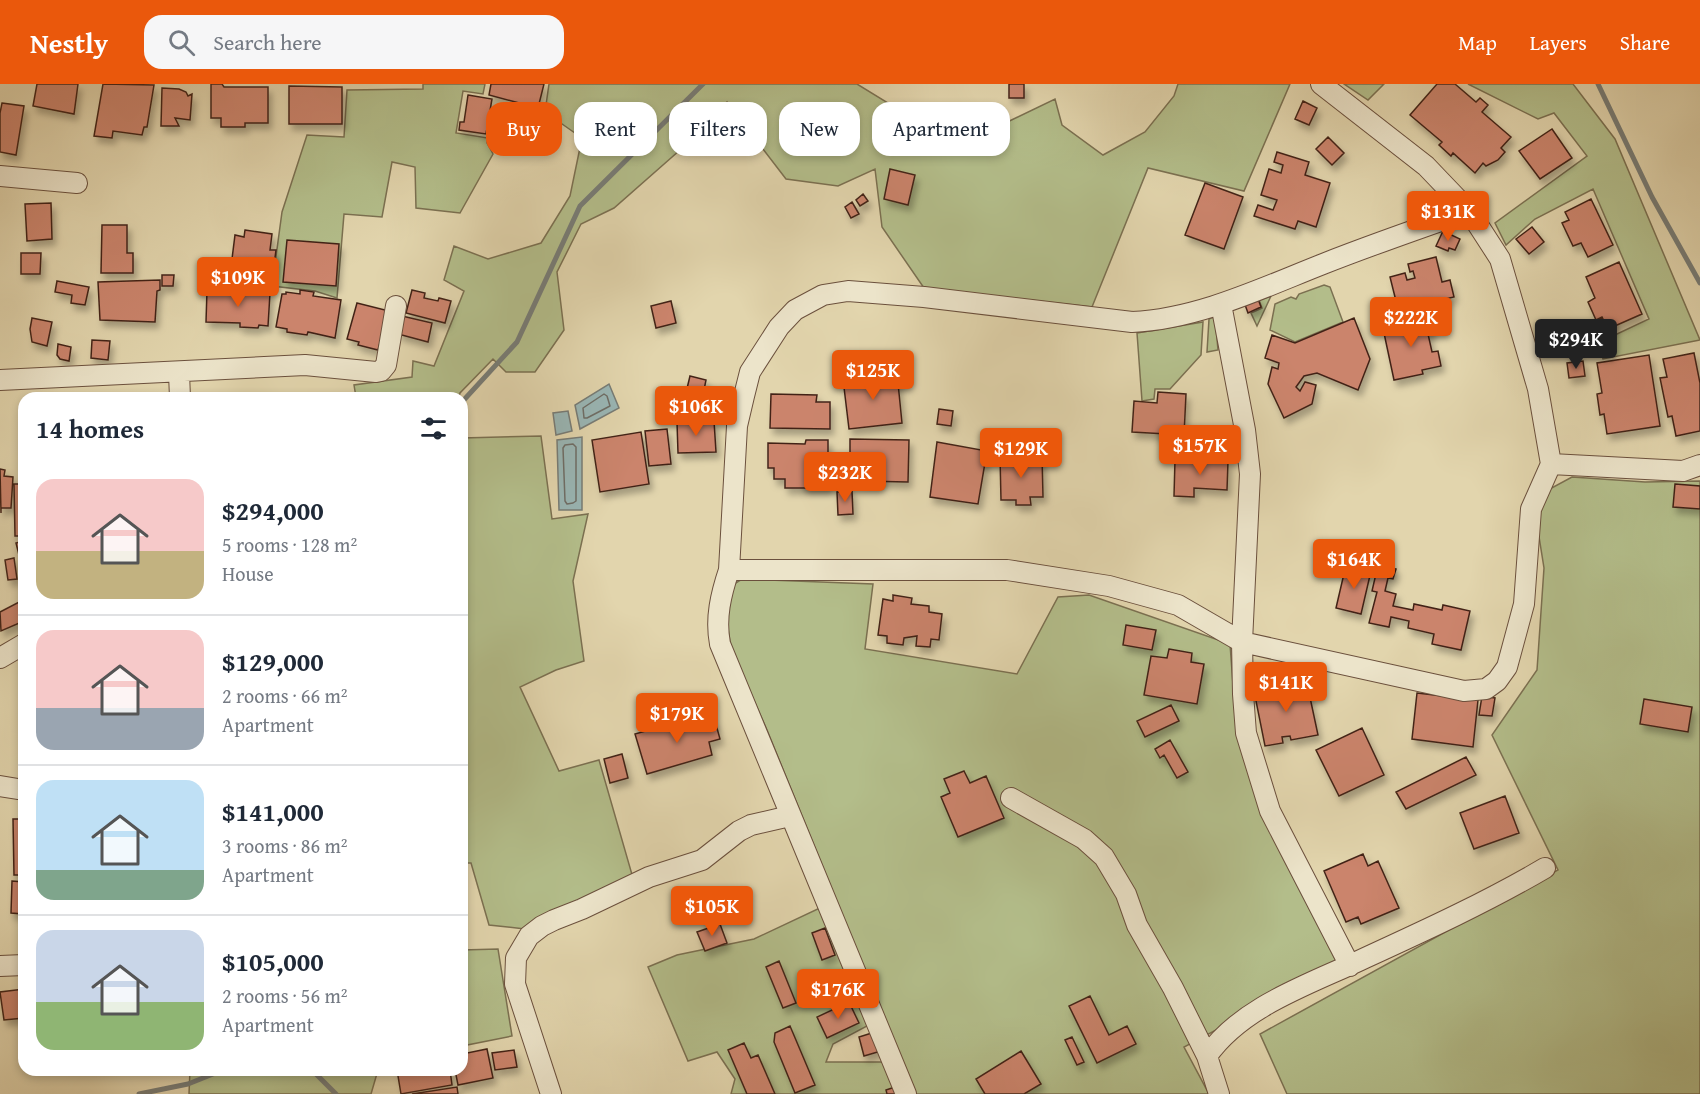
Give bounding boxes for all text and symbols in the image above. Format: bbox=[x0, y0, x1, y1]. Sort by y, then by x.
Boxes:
search box bbox=[144, 15, 564, 69]
text: Nestly bbox=[30, 22, 108, 63]
icon: search bbox=[165, 26, 198, 59]
text: Search here bbox=[213, 26, 322, 58]
text: Map bbox=[1458, 27, 1497, 58]
text: Layers bbox=[1530, 27, 1587, 58]
text: Share bbox=[1620, 27, 1670, 58]
chip: Buy bbox=[486, 102, 562, 156]
chip: Rent bbox=[574, 102, 657, 156]
chip: Filters bbox=[669, 102, 767, 156]
chip: New bbox=[779, 102, 860, 156]
chip: Apartment bbox=[872, 102, 1010, 156]
pin: $131K bbox=[1406, 191, 1490, 242]
text: $131K bbox=[1421, 196, 1475, 225]
pin: $109K bbox=[196, 257, 280, 308]
text: $109K bbox=[211, 262, 265, 291]
pin: $222K bbox=[1369, 297, 1453, 348]
text: $222K bbox=[1384, 302, 1438, 331]
pin: $294K bbox=[1534, 319, 1618, 370]
text: $294K bbox=[1549, 324, 1603, 353]
pin: $125K bbox=[831, 350, 915, 401]
text: $125K bbox=[846, 355, 900, 384]
pin: $106K bbox=[654, 386, 738, 437]
text: $106K bbox=[669, 391, 723, 420]
text: 14 homes bbox=[36, 409, 144, 448]
icon: filters bbox=[417, 412, 450, 445]
pin: $157K bbox=[1158, 425, 1242, 476]
pin: $129K bbox=[979, 428, 1063, 479]
text: $157K bbox=[1173, 430, 1227, 459]
text: $129K bbox=[994, 433, 1048, 462]
pin: $232K bbox=[803, 452, 887, 503]
text: $232K bbox=[818, 457, 872, 486]
text: $294,000 bbox=[222, 491, 324, 530]
icon: home bbox=[84, 503, 156, 575]
text: 5 rooms · 128 m² bbox=[222, 530, 357, 559]
pin: $164K bbox=[1312, 539, 1396, 590]
text: $164K bbox=[1327, 544, 1381, 573]
text: House bbox=[222, 559, 274, 588]
text: $129,000 bbox=[222, 642, 324, 681]
icon: home bbox=[84, 654, 156, 726]
pin: $141K bbox=[1244, 662, 1328, 713]
text: $141K bbox=[1259, 667, 1313, 696]
text: 2 rooms · 66 m² bbox=[222, 681, 348, 710]
pin: $179K bbox=[635, 693, 719, 744]
text: $179K bbox=[650, 698, 704, 727]
text: Apartment bbox=[222, 710, 314, 739]
text: $141,000 bbox=[222, 792, 324, 831]
icon: home bbox=[84, 804, 156, 876]
text: 3 rooms · 86 m² bbox=[222, 831, 348, 860]
text: Apartment bbox=[222, 860, 314, 889]
pin: $105K bbox=[670, 886, 754, 937]
text: $105K bbox=[685, 891, 739, 920]
text: $105,000 bbox=[222, 942, 324, 981]
icon: home bbox=[84, 954, 156, 1026]
pin: $176K bbox=[796, 969, 880, 1020]
text: $176K bbox=[811, 974, 865, 1003]
text: 2 rooms · 56 m² bbox=[222, 981, 348, 1010]
text: Apartment bbox=[222, 1010, 314, 1039]

